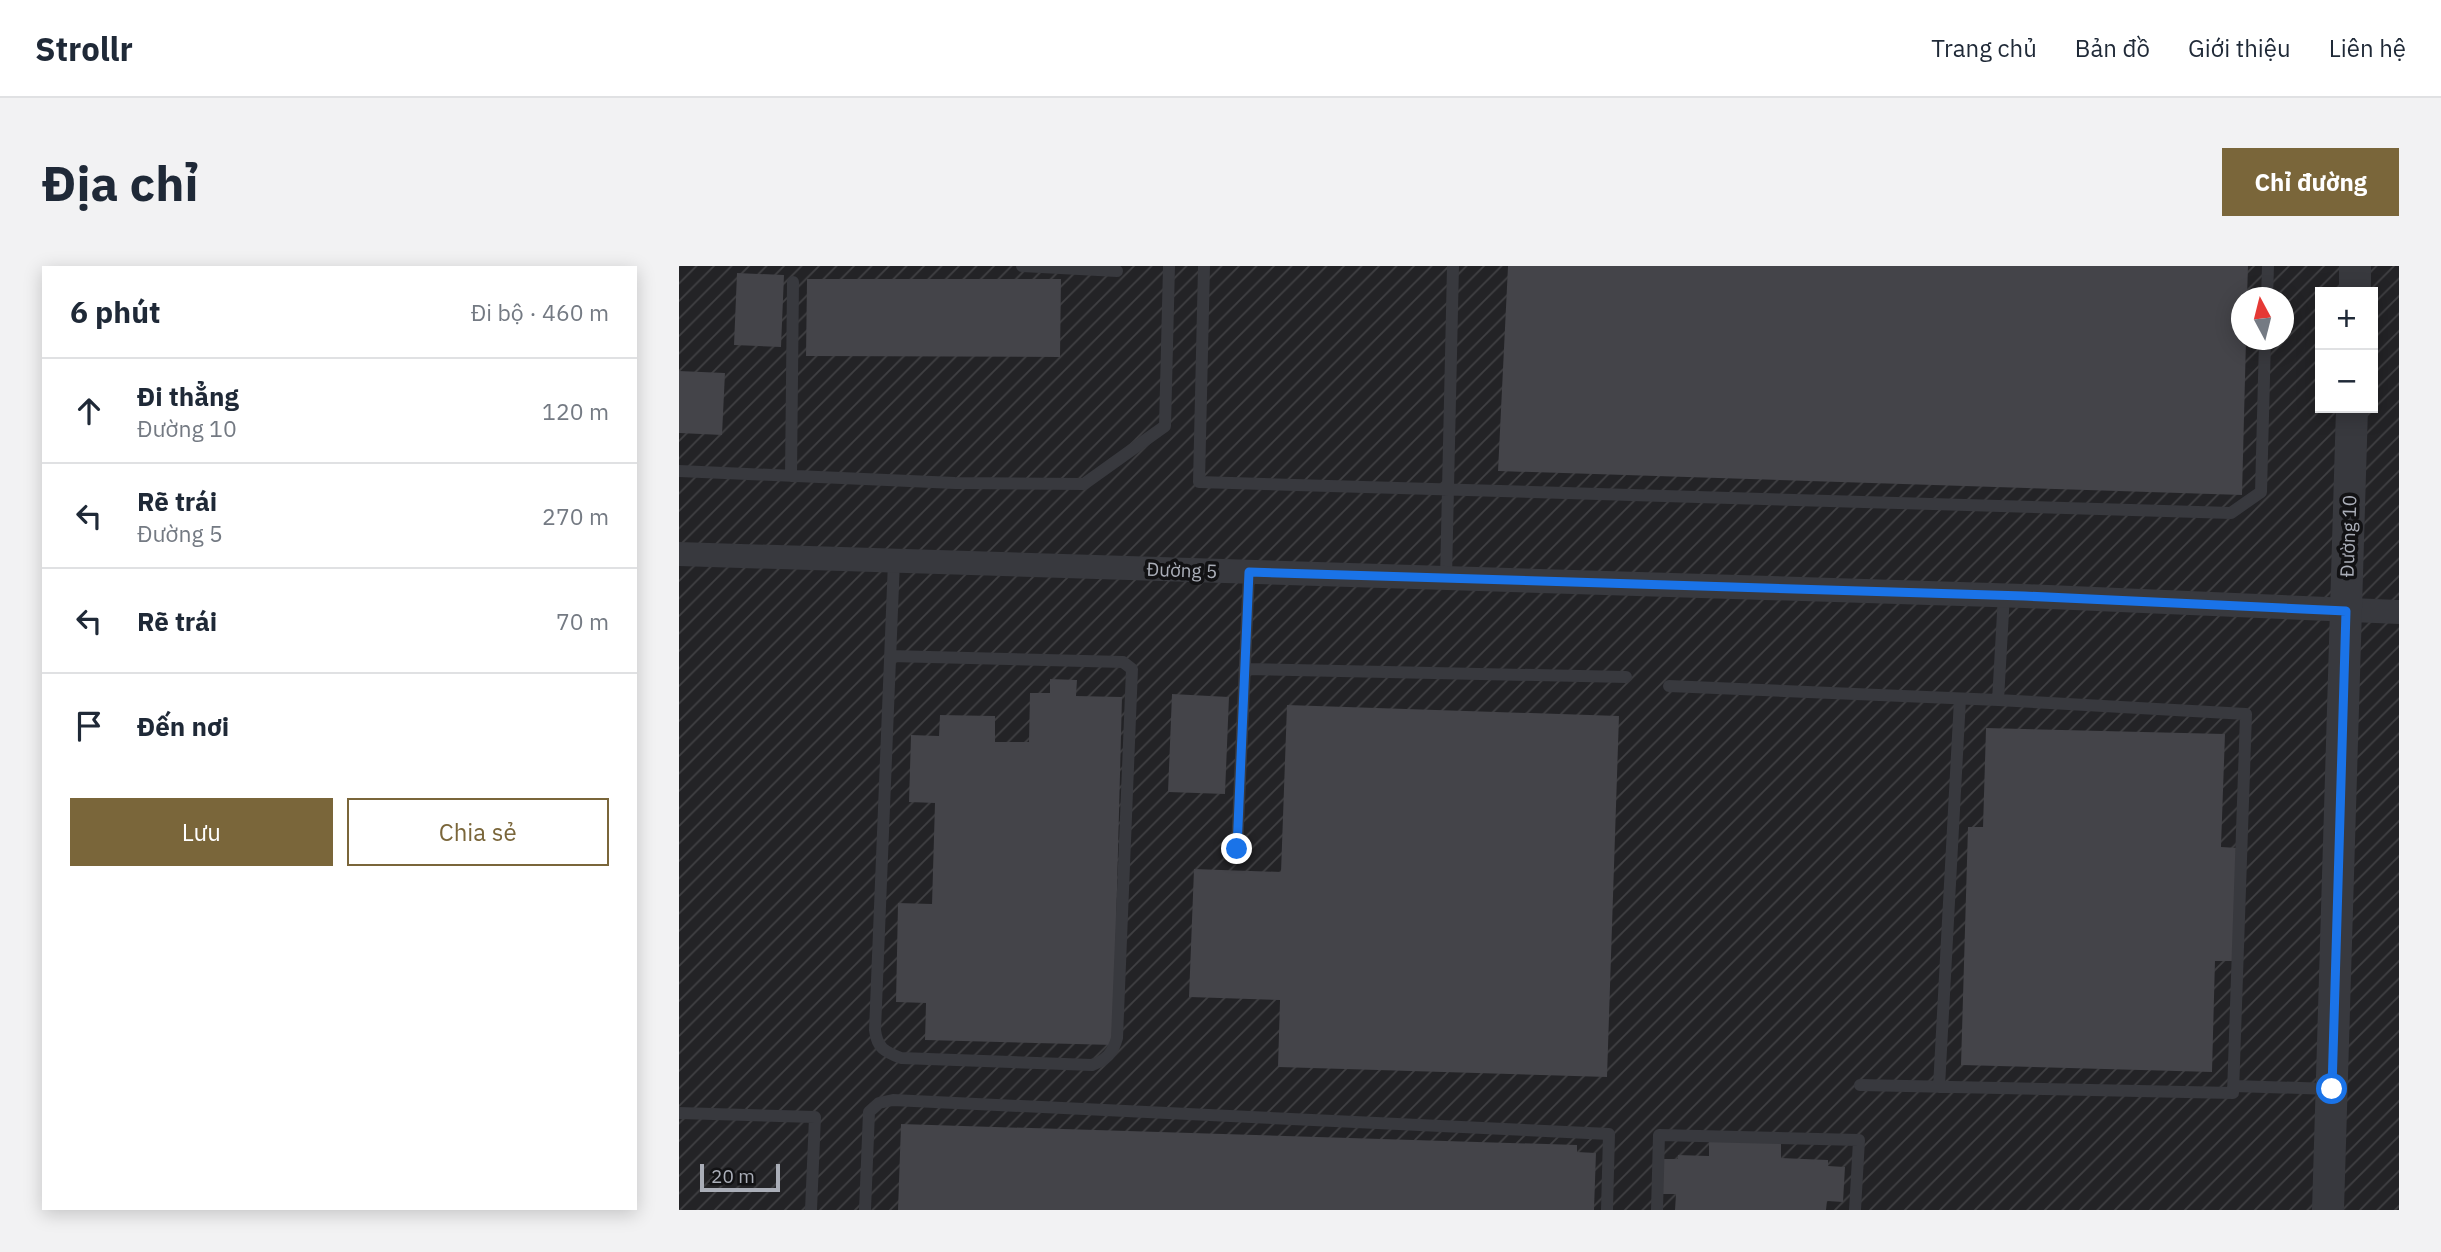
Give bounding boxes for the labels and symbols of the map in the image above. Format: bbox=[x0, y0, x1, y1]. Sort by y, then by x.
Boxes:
north arrow bbox=[2231, 287, 2294, 350]
street label: Đường 10 bbox=[2335, 494, 2361, 578]
street label: Đường 5 bbox=[1146, 557, 1218, 583]
route end bbox=[1221, 833, 1252, 864]
route start bbox=[2316, 1073, 2347, 1104]
scale bar bbox=[700, 1161, 781, 1193]

